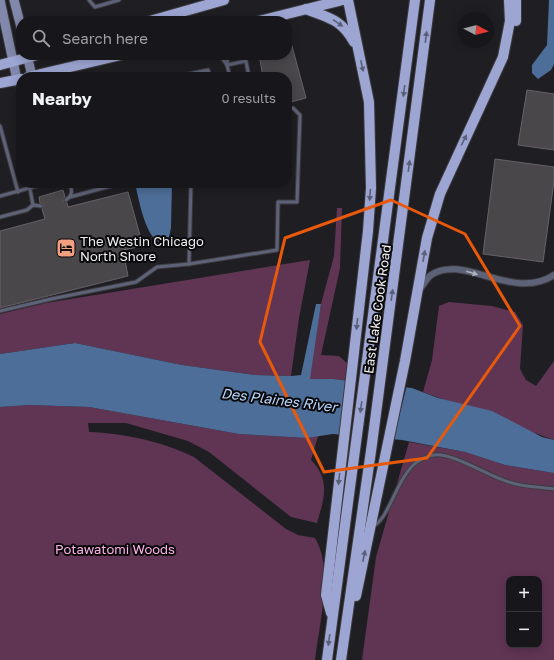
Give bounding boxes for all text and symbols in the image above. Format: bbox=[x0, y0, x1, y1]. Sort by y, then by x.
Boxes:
north arrow bbox=[458, 12, 494, 48]
search box bbox=[16, 16, 292, 60]
one-way arrow bbox=[333, 19, 344, 27]
icon: search bbox=[30, 27, 52, 49]
text: Search here bbox=[62, 29, 148, 47]
one-way arrow bbox=[423, 31, 429, 43]
one-way arrow bbox=[359, 60, 365, 72]
one-way arrow bbox=[401, 85, 407, 97]
text: Nearby bbox=[32, 88, 92, 109]
text: 0 results bbox=[221, 90, 276, 106]
one-way arrow bbox=[461, 134, 467, 146]
one-way arrow bbox=[406, 160, 412, 172]
one-way arrow bbox=[367, 189, 374, 201]
place label: The Westin Chicago North Shore bbox=[80, 233, 204, 264]
hotel icon: The Westin Chicago North Shore bbox=[55, 237, 77, 259]
street label: East Lake Cook Road bbox=[360, 243, 394, 375]
one-way arrow bbox=[421, 250, 427, 262]
one-way arrow bbox=[466, 270, 478, 276]
one-way arrow bbox=[389, 289, 395, 301]
one-way arrow bbox=[354, 318, 360, 330]
water label: Des Plaines River bbox=[220, 384, 340, 415]
one-way arrow bbox=[358, 401, 365, 413]
one-way arrow bbox=[336, 473, 343, 485]
park label: Potawatomi Woods bbox=[55, 541, 175, 557]
one-way arrow bbox=[361, 550, 367, 562]
map controls bbox=[506, 576, 542, 648]
button: + bbox=[506, 576, 542, 612]
button: − bbox=[506, 612, 542, 648]
one-way arrow bbox=[326, 634, 333, 646]

